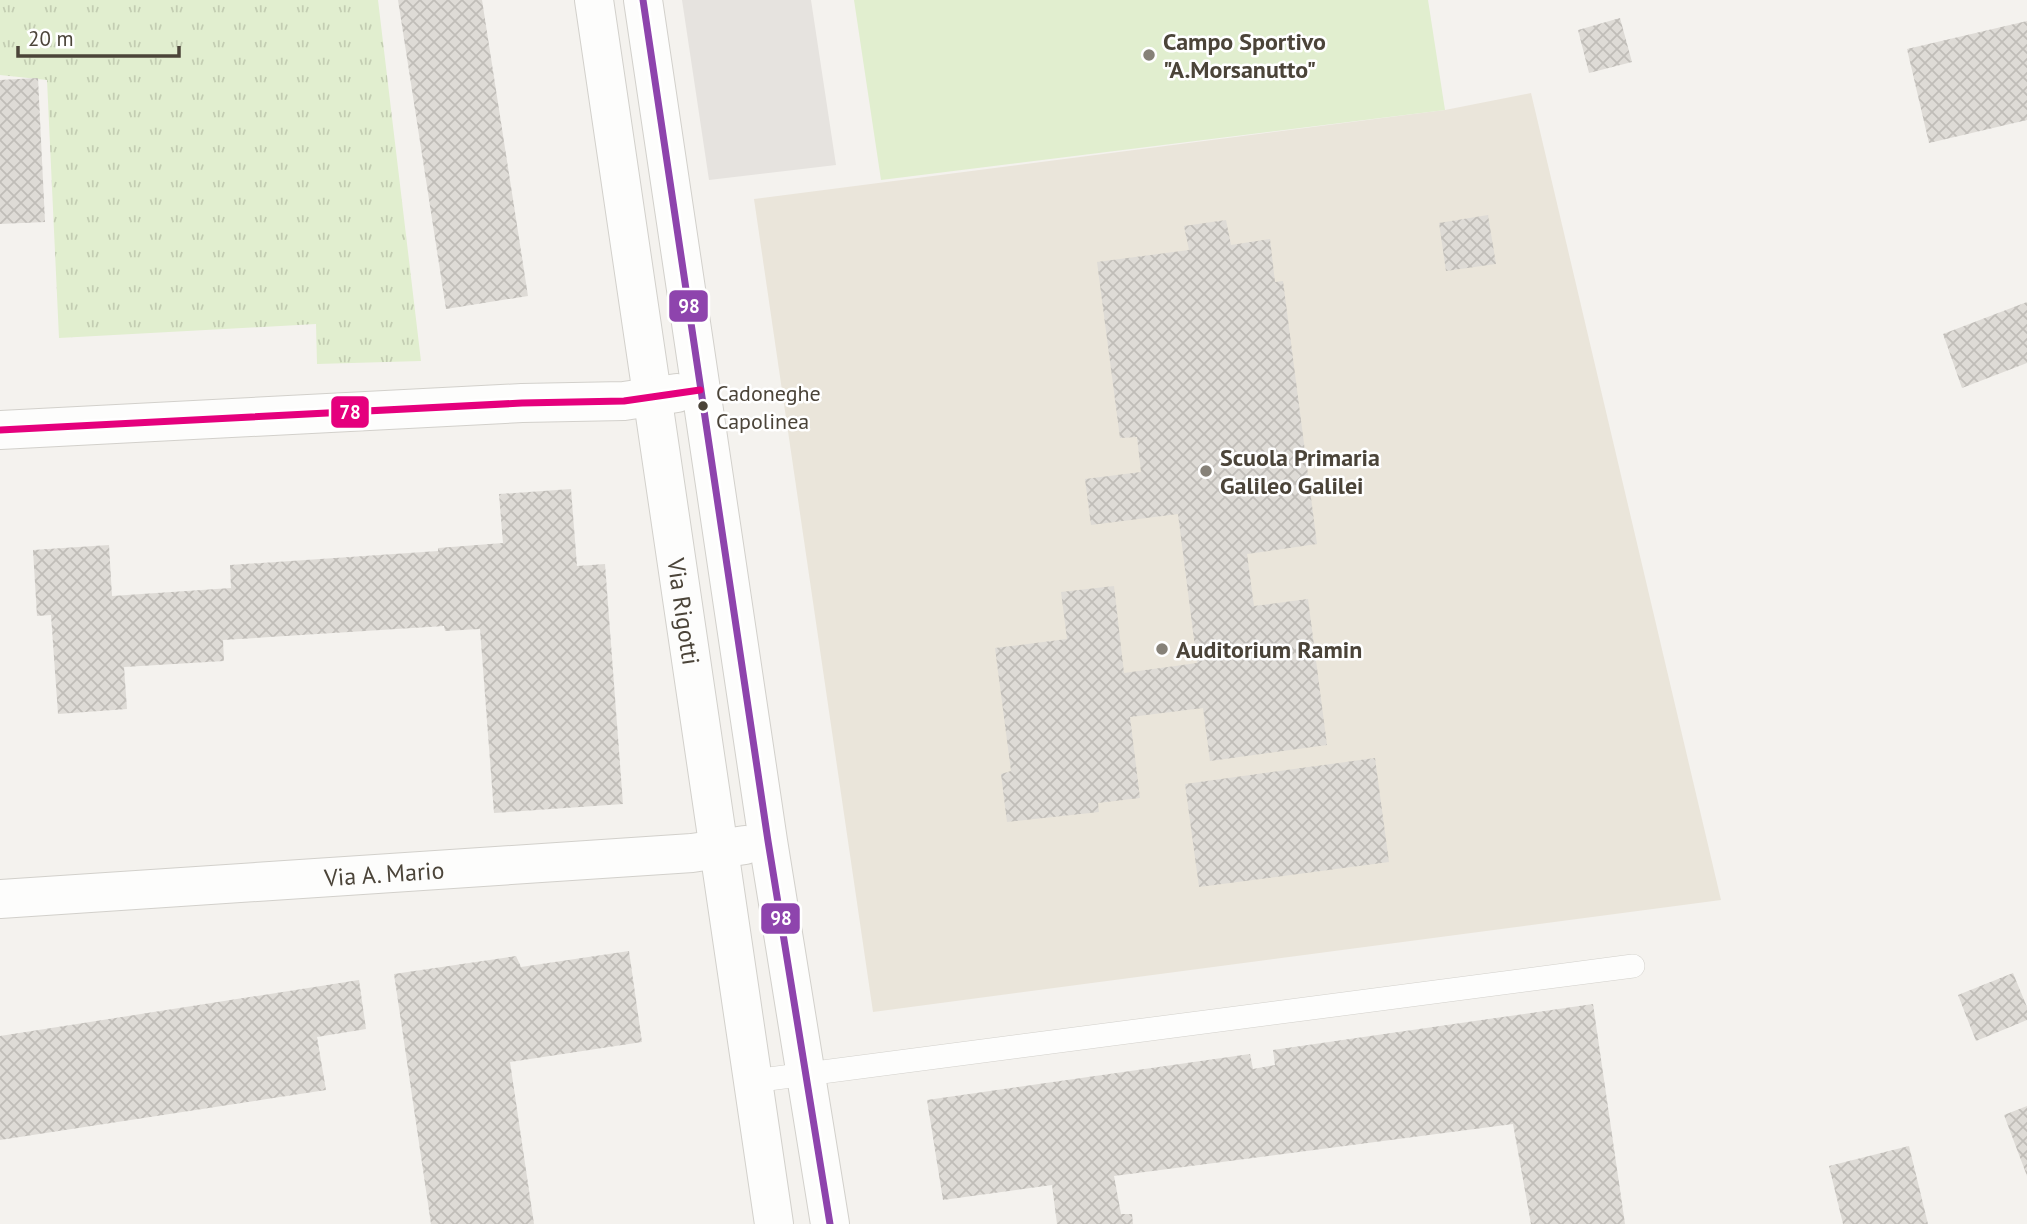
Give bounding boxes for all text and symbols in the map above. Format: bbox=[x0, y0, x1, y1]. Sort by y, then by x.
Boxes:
scale bar bbox=[18, 14, 178, 58]
text: 20 m bbox=[28, 25, 74, 52]
place label: Campo Sportivo "A.Morsanutto" bbox=[1163, 26, 1326, 85]
marker: Campo Sportivo "A.Morsanutto" bbox=[1141, 47, 1157, 63]
line badge: 98 bbox=[668, 289, 709, 323]
text: 98 bbox=[678, 294, 700, 318]
place label: Cadoneghe Capolinea bbox=[716, 379, 821, 435]
line badge: 78 bbox=[330, 395, 370, 429]
marker: Cadoneghe Capolinea bbox=[696, 399, 710, 413]
text: 78 bbox=[339, 400, 361, 424]
place label: Scuola Primaria Galileo Galilei bbox=[1220, 442, 1380, 501]
marker: Scuola Primaria Galileo Galilei bbox=[1198, 463, 1214, 479]
street label: Via Rigotti bbox=[661, 555, 707, 667]
place label: Auditorium Ramin bbox=[1176, 634, 1362, 665]
marker: Auditorium Ramin bbox=[1154, 641, 1170, 657]
street label: Via A. Mario bbox=[322, 854, 445, 893]
line badge: 98 bbox=[760, 902, 801, 935]
text: 98 bbox=[770, 906, 792, 930]

